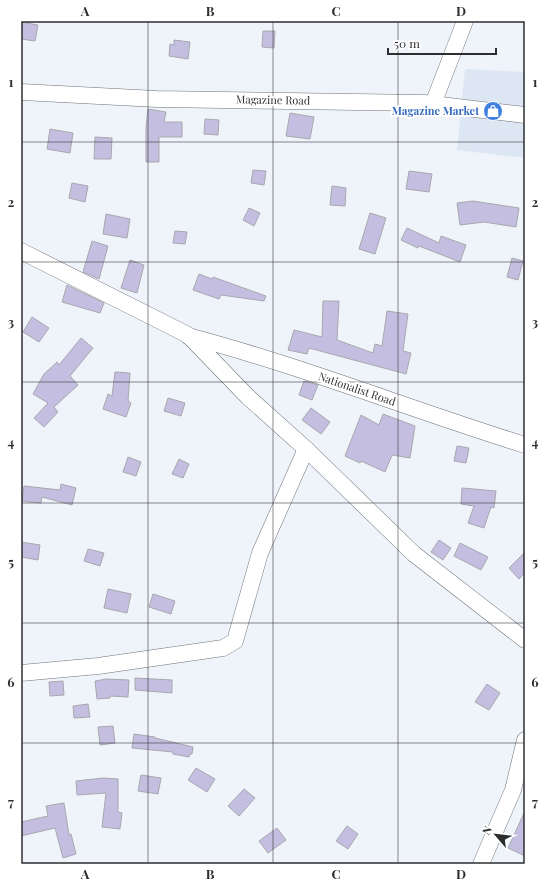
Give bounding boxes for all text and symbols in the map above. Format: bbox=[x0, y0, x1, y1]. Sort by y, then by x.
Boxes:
text: A bbox=[80, 2, 90, 19]
text: B bbox=[206, 2, 215, 19]
text: C bbox=[331, 2, 341, 19]
text: D bbox=[456, 2, 466, 19]
scale bar bbox=[388, 30, 496, 56]
text: 50 m bbox=[394, 35, 420, 51]
text: 1 bbox=[9, 73, 14, 90]
text: 1 bbox=[533, 73, 538, 90]
street label: Magazine Road bbox=[236, 91, 311, 108]
shop icon: Magazine Market bbox=[482, 100, 504, 122]
place label: Magazine Market bbox=[392, 103, 479, 118]
text: 2 bbox=[8, 193, 15, 210]
text: 2 bbox=[532, 193, 539, 210]
text: 3 bbox=[8, 313, 14, 330]
text: 3 bbox=[532, 313, 538, 330]
street label: Nationalist Road bbox=[316, 368, 398, 409]
text: 4 bbox=[8, 433, 15, 450]
text: 4 bbox=[532, 433, 539, 450]
text: 5 bbox=[8, 553, 14, 570]
text: 5 bbox=[532, 553, 538, 570]
text: 6 bbox=[7, 673, 15, 690]
text: 6 bbox=[531, 673, 539, 690]
text: 7 bbox=[8, 793, 14, 810]
text: 7 bbox=[532, 793, 538, 810]
north arrow bbox=[476, 815, 516, 855]
text: N bbox=[478, 823, 495, 837]
text: A bbox=[80, 865, 90, 882]
text: B bbox=[206, 865, 215, 882]
text: C bbox=[331, 865, 341, 882]
text: D bbox=[456, 865, 466, 882]

